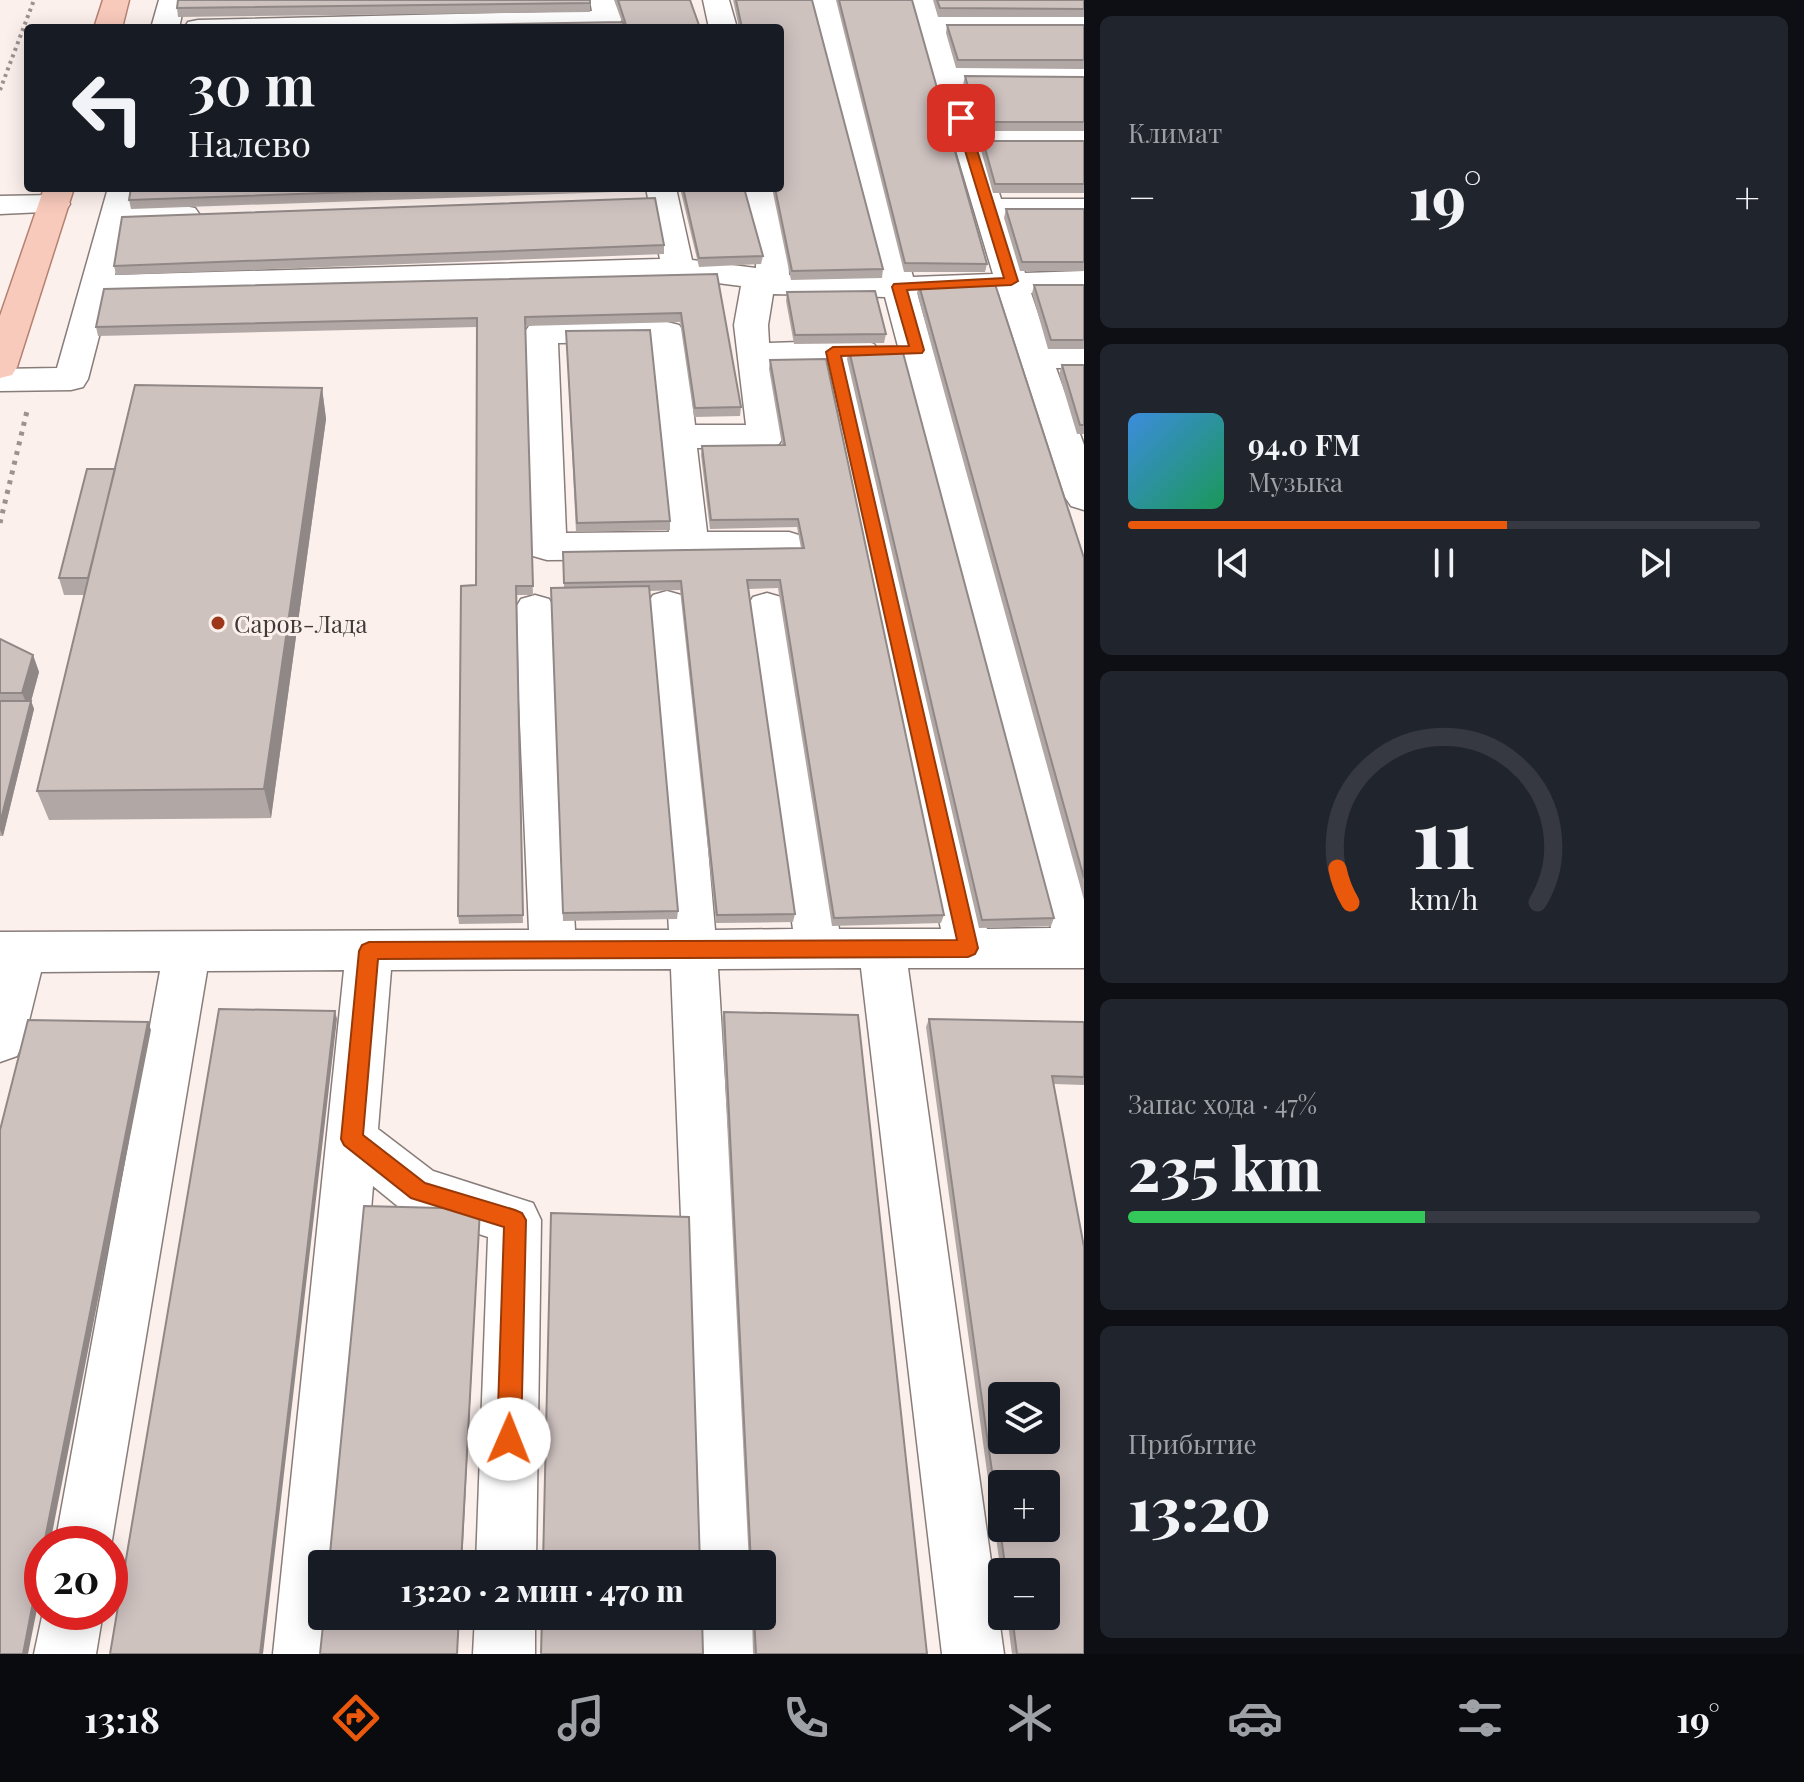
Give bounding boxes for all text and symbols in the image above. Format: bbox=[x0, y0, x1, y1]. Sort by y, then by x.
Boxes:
text: 30 m bbox=[188, 46, 315, 121]
icon: left bbox=[56, 56, 160, 160]
pin bbox=[927, 84, 995, 152]
icon: arrive bbox=[939, 96, 983, 140]
text: Климат bbox=[1128, 115, 1222, 150]
text: Налево bbox=[188, 118, 311, 166]
text: 19° bbox=[1409, 155, 1482, 235]
text: − bbox=[1128, 166, 1156, 225]
text: + bbox=[1734, 166, 1760, 225]
text: 94.0 FM bbox=[1248, 424, 1360, 464]
text: Музыка bbox=[1248, 464, 1343, 499]
icon: previous bbox=[1211, 541, 1255, 585]
icon: pause bbox=[1422, 541, 1466, 585]
icon: next bbox=[1633, 541, 1677, 585]
place label: Саров-Лада bbox=[234, 607, 368, 639]
marker: Саров-Лада bbox=[209, 614, 227, 632]
text: 11 bbox=[1412, 779, 1476, 890]
text: km/h bbox=[1410, 879, 1478, 917]
text: Запас хода · 47% bbox=[1128, 1086, 1317, 1121]
text: 235 km bbox=[1128, 1126, 1321, 1206]
map controls bbox=[988, 1382, 1060, 1630]
button: layers bbox=[988, 1382, 1060, 1454]
position arrow bbox=[467, 1397, 551, 1481]
text: Прибытие bbox=[1128, 1426, 1257, 1461]
text: 13:20 bbox=[1128, 1466, 1271, 1546]
button: + bbox=[988, 1470, 1060, 1542]
speed limit sign: 20 bbox=[24, 1526, 128, 1630]
button: − bbox=[988, 1558, 1060, 1630]
text: 13:20 · 2 мин · 470 m bbox=[400, 1570, 684, 1610]
icon: directions bbox=[328, 1690, 384, 1746]
icon: music bbox=[553, 1690, 609, 1746]
icon: phone bbox=[778, 1690, 834, 1746]
icon: climate bbox=[1002, 1690, 1058, 1746]
icon: car bbox=[1227, 1690, 1283, 1746]
icon: filters bbox=[1452, 1690, 1508, 1746]
text: 13:18 bbox=[84, 1694, 160, 1742]
text: 19° bbox=[1676, 1694, 1720, 1742]

